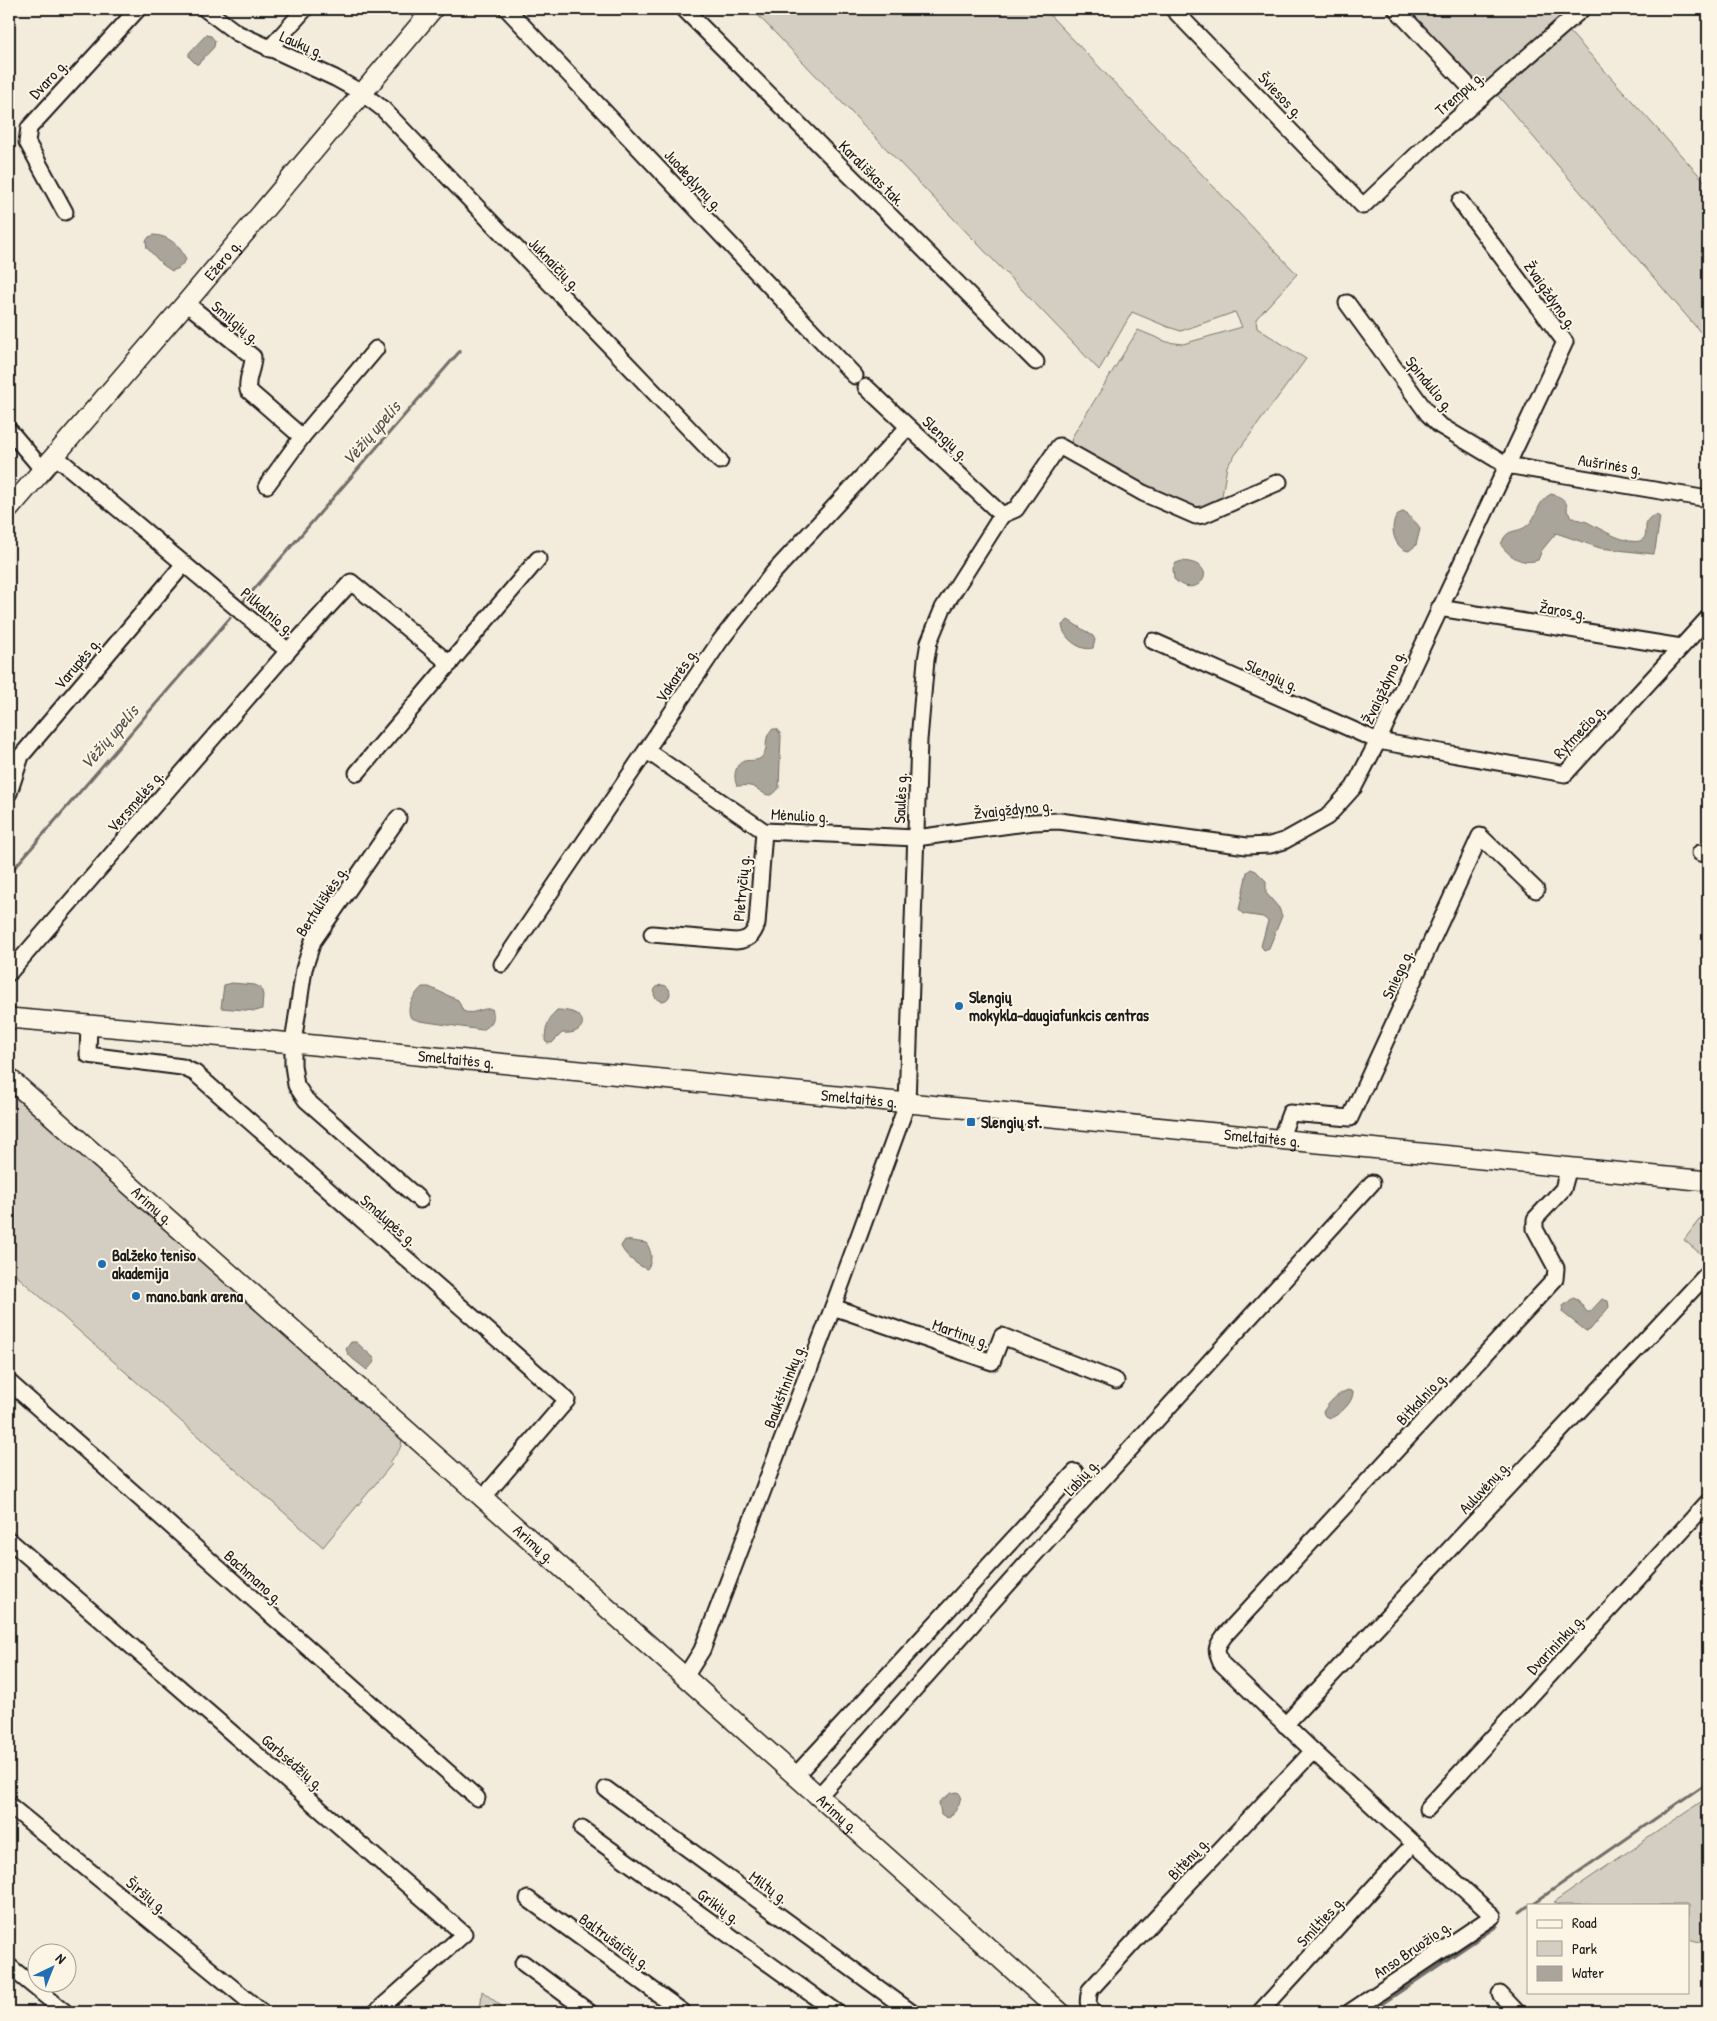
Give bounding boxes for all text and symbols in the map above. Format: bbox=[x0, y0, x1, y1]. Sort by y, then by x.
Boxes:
street label: Laukų g. bbox=[277, 25, 327, 63]
street label: Dvaro g. bbox=[24, 54, 72, 104]
street label: Trempų g. bbox=[1430, 66, 1488, 120]
street label: Šviesos g. bbox=[1253, 67, 1309, 123]
street label: Karališkas tak. bbox=[834, 135, 910, 211]
street label: Juodeglynų g. bbox=[660, 144, 728, 216]
street label: Juknaičių g. bbox=[524, 232, 586, 296]
street label: Ežero g. bbox=[199, 235, 246, 285]
street label: Žvaigždyno g. bbox=[1519, 256, 1583, 334]
street label: Smilgių g. bbox=[207, 295, 265, 349]
street label: Spindulio g. bbox=[1401, 351, 1459, 417]
water label: Vėžių upelis bbox=[336, 394, 407, 471]
street label: Slengių g. bbox=[918, 411, 974, 465]
street label: Aušrinės g. bbox=[1577, 448, 1643, 480]
street label: Pilkalnio g. bbox=[236, 582, 300, 640]
street label: Žaros g. bbox=[1538, 595, 1588, 625]
street label: Varupės g. bbox=[49, 632, 105, 694]
street label: Vakarės g. bbox=[650, 644, 702, 706]
street label: Žvaigždyno g. bbox=[1356, 646, 1410, 728]
street label: Slengių g. bbox=[1242, 653, 1302, 697]
water label: Vėžių upelis bbox=[74, 698, 145, 775]
street label: Rytmečio g. bbox=[1548, 699, 1610, 763]
street label: Versmelės g. bbox=[102, 765, 168, 837]
street label: Saulės g. bbox=[888, 772, 912, 824]
street label: Žvaigždyno g. bbox=[972, 794, 1054, 824]
street label: Mėnulio g. bbox=[770, 802, 830, 828]
street label: Pietryčių g. bbox=[727, 854, 755, 922]
street label: Bertuliškės g. bbox=[290, 861, 352, 941]
street label: Sniego g. bbox=[1376, 946, 1418, 1002]
place label: Slengių mokykla-daugiafunkcis centras bbox=[969, 986, 1150, 1027]
marker: Slengių mokykla-daugiafunkcis centras bbox=[953, 1000, 965, 1012]
street label: Smeltaitės g. bbox=[417, 1044, 495, 1074]
street label: Smeltaitės g. bbox=[820, 1084, 898, 1113]
place label: Slengių st. bbox=[981, 1111, 1042, 1134]
marker: Slengių st. bbox=[965, 1116, 977, 1128]
street label: Smeltaitės g. bbox=[1223, 1123, 1301, 1152]
street label: Arimų g. bbox=[127, 1181, 178, 1230]
street label: Smalupės g. bbox=[356, 1189, 422, 1251]
place label: Balžeko teniso akademija bbox=[112, 1244, 196, 1284]
marker: Balžeko teniso akademija bbox=[96, 1258, 108, 1270]
place label: mano.bank arena bbox=[146, 1285, 244, 1307]
marker: mano.bank arena bbox=[130, 1290, 142, 1302]
street label: Martinų g. bbox=[930, 1313, 992, 1353]
street label: Baukštininkų g. bbox=[758, 1341, 810, 1431]
street label: Bitkalnio g. bbox=[1390, 1366, 1452, 1430]
street label: Labių g. bbox=[1058, 1454, 1104, 1500]
street label: Auluvėnų g. bbox=[1454, 1456, 1514, 1518]
street label: Arimų g. bbox=[509, 1519, 560, 1568]
street label: Bachmano g. bbox=[220, 1545, 288, 1609]
street label: Dvarininkų g. bbox=[1521, 1609, 1589, 1679]
street label: Garbsėdžių g. bbox=[257, 1729, 329, 1795]
street label: Arimų g. bbox=[812, 1789, 863, 1838]
street label: Bitėnų g. bbox=[1162, 1832, 1214, 1884]
street label: Miltų g. bbox=[745, 1865, 793, 1909]
street label: Širšių g. bbox=[122, 1872, 172, 1918]
street label: Grikių g. bbox=[693, 1883, 745, 1929]
street label: Smilties g. bbox=[1291, 1891, 1349, 1951]
legend bbox=[1527, 1904, 1690, 1994]
street label: Baltrušaičių g. bbox=[575, 1908, 655, 1974]
text: Road bbox=[1572, 1912, 1597, 1933]
street label: Anso Bruožio g. bbox=[1369, 1915, 1455, 1983]
text: Park bbox=[1572, 1938, 1597, 1959]
north arrow bbox=[28, 1944, 78, 1994]
text: N bbox=[52, 1949, 71, 1968]
text: Water bbox=[1572, 1962, 1604, 1983]

